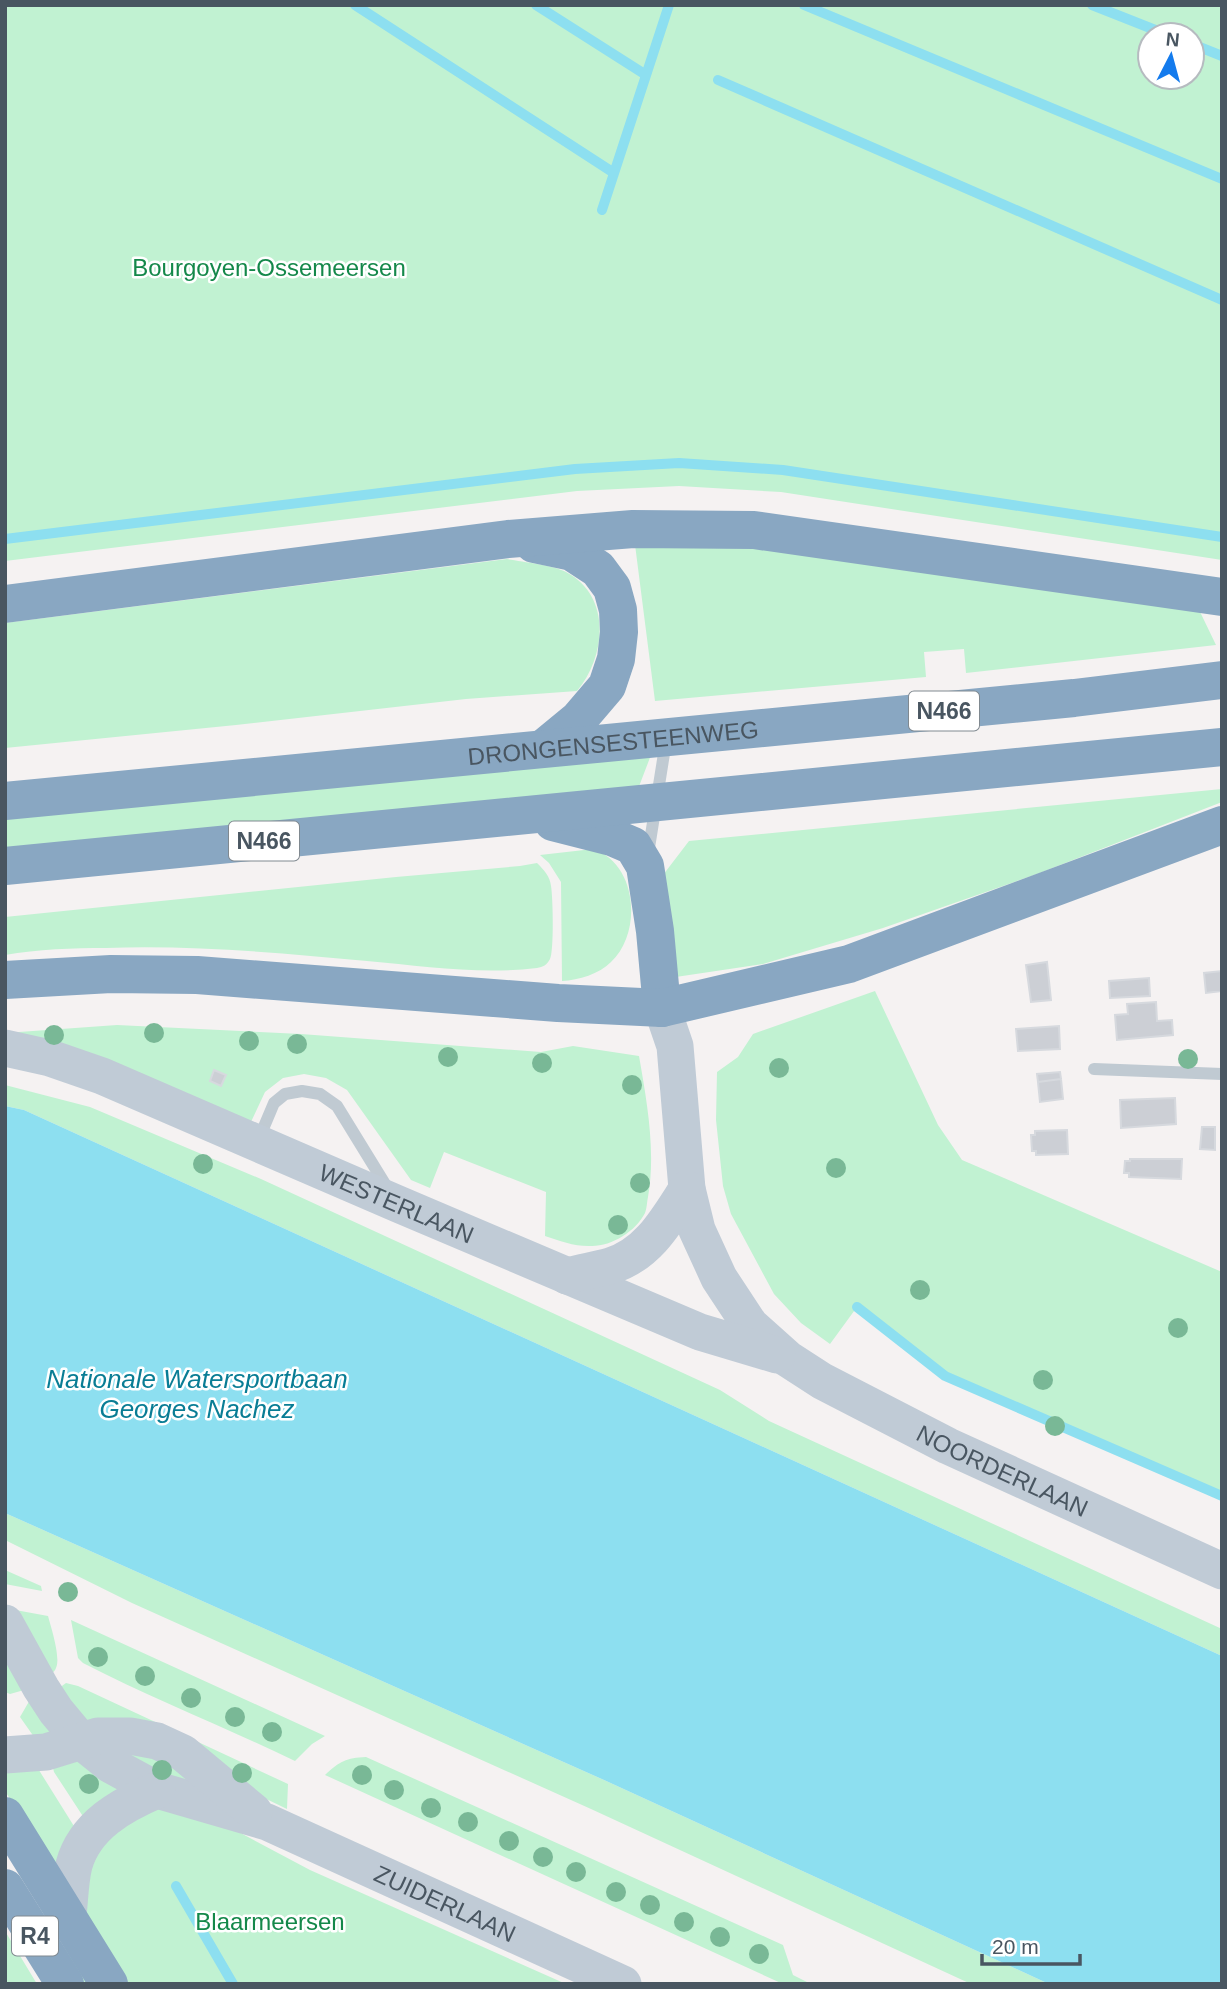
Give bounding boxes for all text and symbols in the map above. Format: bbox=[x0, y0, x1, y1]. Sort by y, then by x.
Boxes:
north arrow bbox=[1136, 21, 1206, 91]
text: N bbox=[1165, 28, 1181, 51]
park label: Bourgoyen-Ossemeersen bbox=[132, 254, 406, 281]
road number: N466 bbox=[909, 692, 979, 730]
street label: DRONGENSESTEENWEG bbox=[466, 715, 760, 770]
road number: N466 bbox=[229, 821, 299, 860]
street label: WESTERLAAN bbox=[315, 1158, 478, 1248]
water label: Nationale Watersportbaan Georges Nachez bbox=[46, 1364, 348, 1424]
street label: NOORDERLAAN bbox=[913, 1419, 1092, 1522]
street label: ZUIDERLAAN bbox=[370, 1859, 520, 1947]
park label: Blaarmeersen bbox=[195, 1908, 345, 1935]
road number: R4 bbox=[12, 1916, 58, 1955]
scale bar bbox=[982, 1923, 1080, 1967]
text: 20 m bbox=[992, 1935, 1039, 1958]

